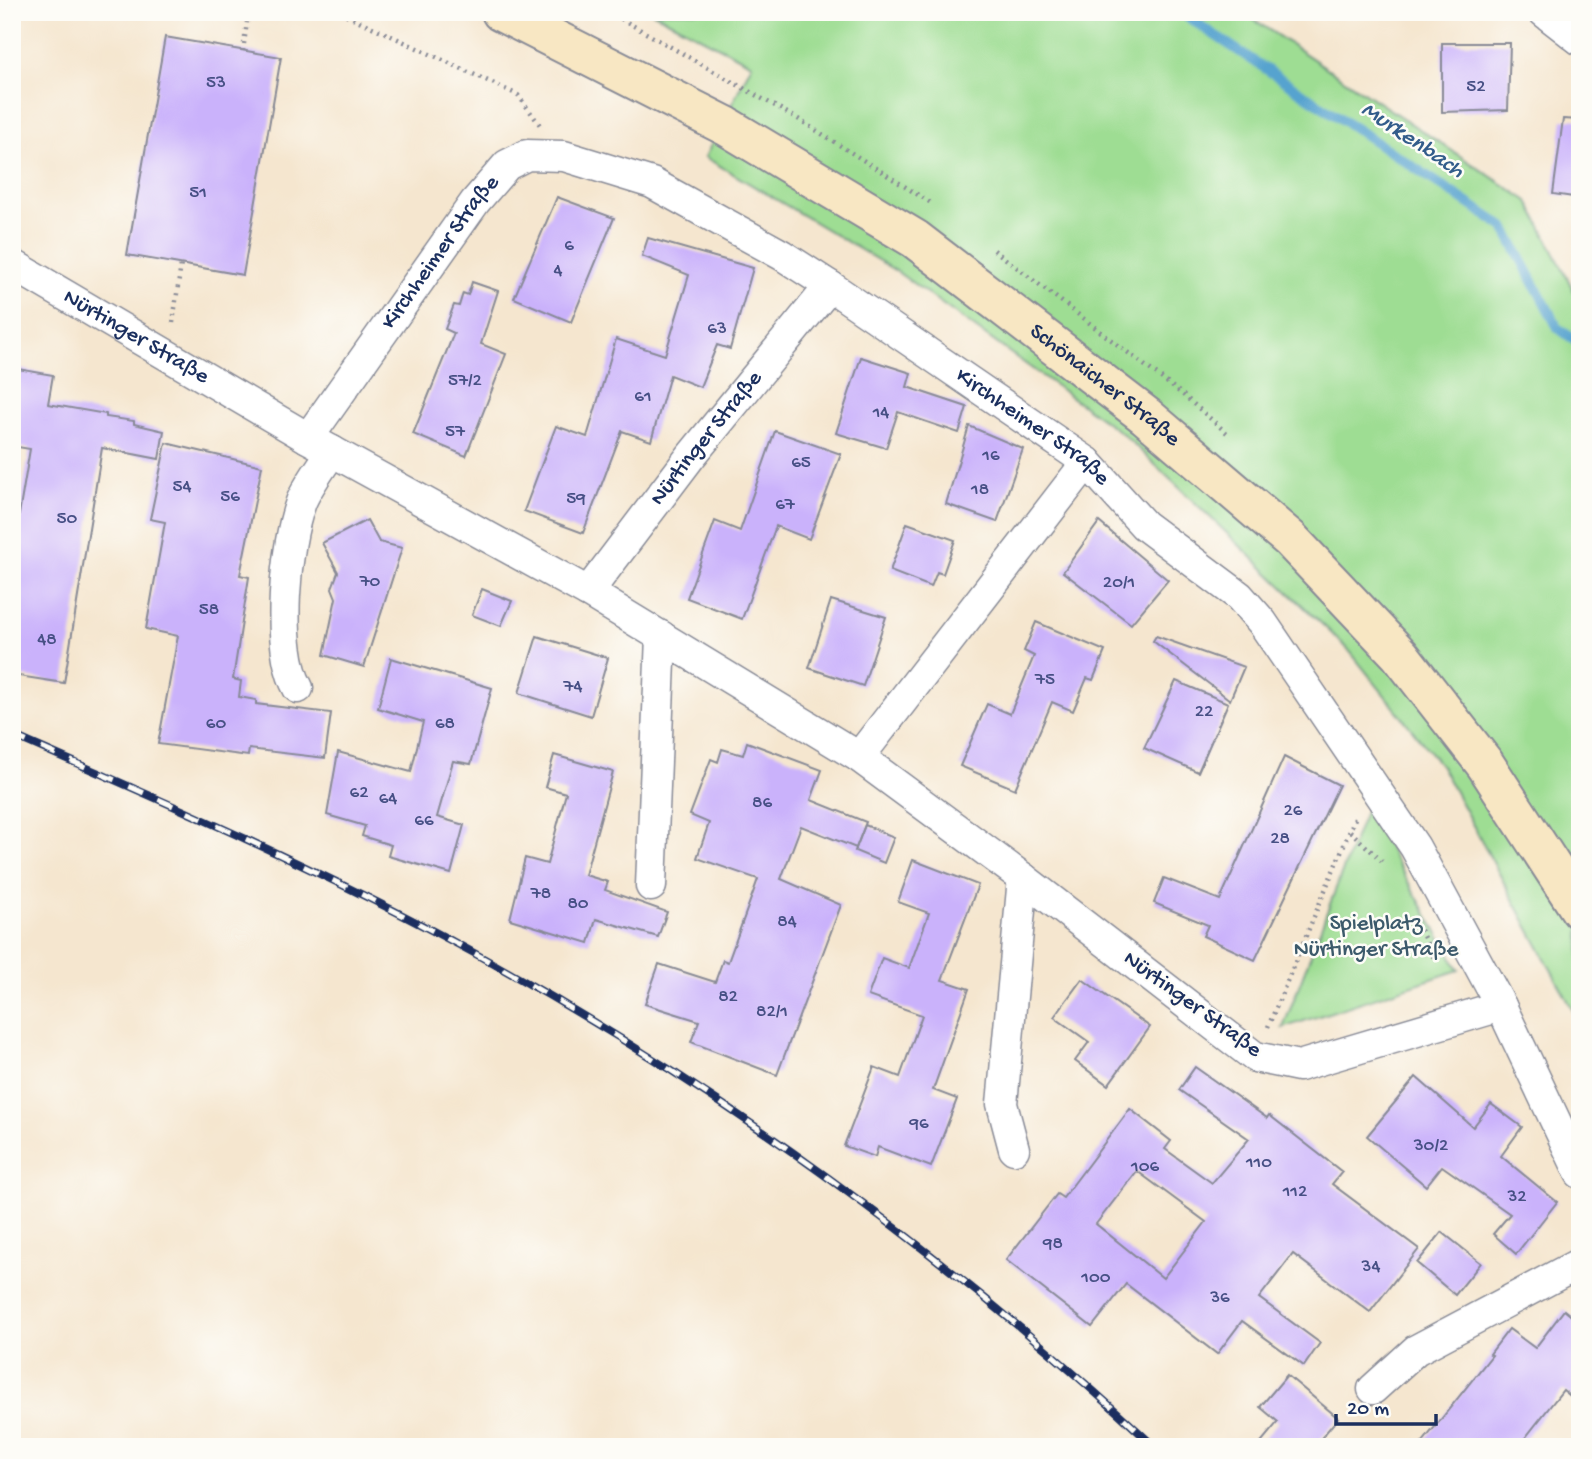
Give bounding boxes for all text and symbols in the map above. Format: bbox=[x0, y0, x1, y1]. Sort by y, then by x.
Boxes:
house number: 53 bbox=[206, 72, 226, 95]
house number: 52 bbox=[1466, 76, 1486, 99]
water label: Murkenbach bbox=[1355, 96, 1470, 187]
street label: Kirchheimer Straße bbox=[376, 169, 506, 335]
house number: 51 bbox=[189, 182, 207, 205]
house number: 6 bbox=[564, 235, 574, 258]
house number: 4 bbox=[554, 260, 563, 283]
street label: Nürtinger Straße bbox=[58, 284, 215, 391]
house number: 63 bbox=[707, 318, 727, 341]
street label: Schönaicher Straße bbox=[1024, 318, 1186, 453]
street label: Kirchheimer Straße bbox=[950, 362, 1116, 492]
street label: Nürtinger Straße bbox=[645, 365, 769, 511]
house number: 57/2 bbox=[448, 370, 482, 393]
house number: 61 bbox=[634, 386, 652, 409]
house number: 14 bbox=[872, 402, 889, 425]
house number: 57 bbox=[445, 421, 466, 444]
house number: 16 bbox=[981, 445, 1000, 468]
house number: 65 bbox=[791, 452, 811, 475]
house number: 54 bbox=[173, 476, 191, 499]
house number: 18 bbox=[970, 479, 989, 502]
house number: 56 bbox=[220, 486, 240, 509]
house number: 59 bbox=[566, 488, 586, 511]
house number: 67 bbox=[775, 494, 796, 517]
house number: 50 bbox=[57, 508, 78, 531]
house number: 70 bbox=[359, 571, 381, 594]
house number: 20/1 bbox=[1103, 572, 1135, 595]
house number: 58 bbox=[199, 599, 219, 622]
house number: 48 bbox=[37, 629, 57, 652]
house number: 75 bbox=[1034, 669, 1055, 692]
house number: 74 bbox=[563, 676, 582, 699]
house number: 22 bbox=[1195, 701, 1213, 724]
house number: 60 bbox=[206, 713, 226, 736]
house number: 68 bbox=[435, 713, 455, 736]
house number: 62 bbox=[350, 782, 368, 805]
house number: 64 bbox=[379, 788, 397, 811]
house number: 86 bbox=[752, 792, 772, 815]
house number: 26 bbox=[1284, 800, 1303, 823]
house number: 66 bbox=[414, 810, 434, 833]
house number: 28 bbox=[1270, 828, 1290, 851]
house number: 78 bbox=[530, 883, 551, 906]
house number: 80 bbox=[567, 893, 589, 916]
house number: 84 bbox=[777, 911, 797, 934]
park label: Spielplatz Nürtinger Straße bbox=[1294, 911, 1459, 964]
street label: Nürtinger Straße bbox=[1117, 946, 1267, 1065]
house number: 82 bbox=[718, 986, 738, 1009]
house number: 82/1 bbox=[756, 1001, 788, 1024]
house number: 96 bbox=[908, 1113, 929, 1136]
house number: 30/2 bbox=[1413, 1135, 1448, 1158]
house number: 110 bbox=[1245, 1152, 1272, 1175]
house number: 106 bbox=[1130, 1156, 1159, 1179]
house number: 112 bbox=[1282, 1181, 1307, 1204]
house number: 32 bbox=[1506, 1186, 1527, 1209]
house number: 98 bbox=[1042, 1233, 1063, 1256]
house number: 34 bbox=[1361, 1256, 1380, 1279]
house number: 100 bbox=[1080, 1267, 1111, 1290]
house number: 36 bbox=[1209, 1287, 1230, 1310]
scale bar bbox=[1336, 1382, 1436, 1426]
text: 20 m bbox=[1347, 1398, 1389, 1423]

